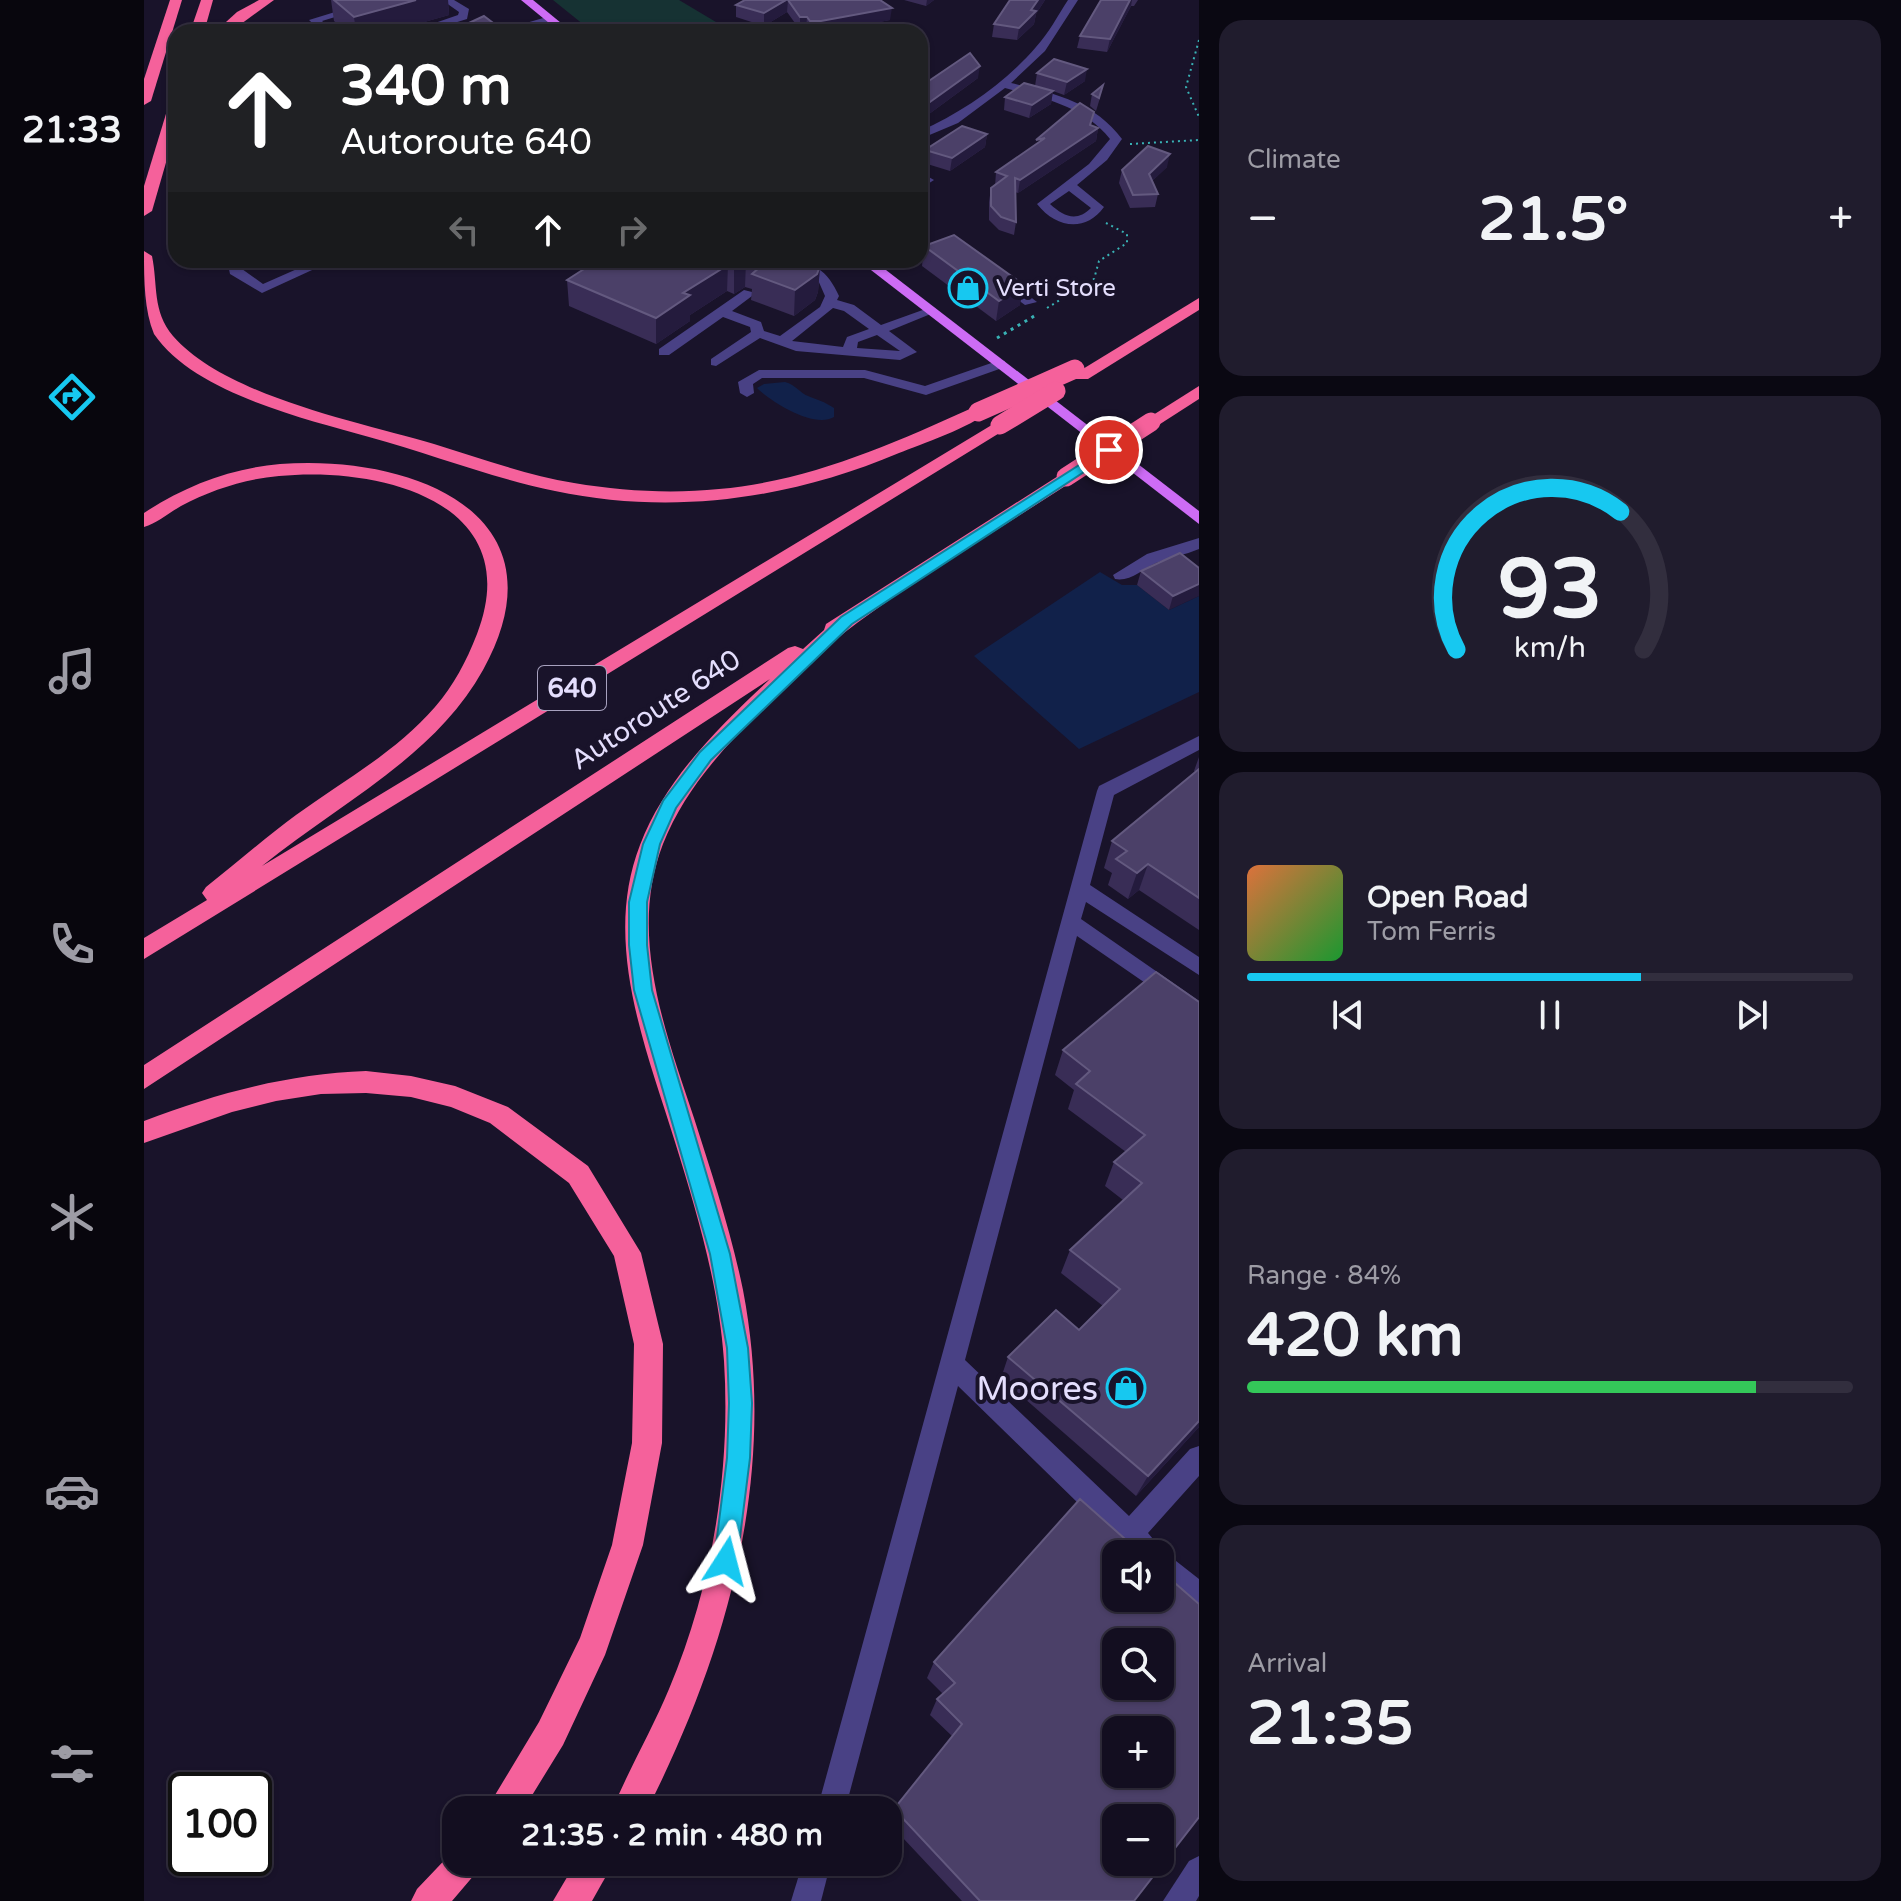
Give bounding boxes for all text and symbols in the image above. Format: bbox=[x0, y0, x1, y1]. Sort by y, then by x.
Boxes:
text: 340 m bbox=[340, 53, 511, 120]
icon: ahead bbox=[208, 56, 312, 160]
text: 21:33 bbox=[22, 109, 122, 152]
text: Autoroute 640 bbox=[340, 121, 592, 164]
text: Climate bbox=[1247, 144, 1341, 175]
text: 21.5° bbox=[1478, 184, 1628, 256]
text: − bbox=[1247, 193, 1278, 246]
text: + bbox=[1828, 193, 1853, 246]
icon: left bbox=[442, 208, 486, 252]
icon: ahead bbox=[526, 208, 570, 252]
icon: right bbox=[610, 208, 654, 252]
shop icon: Verti Store bbox=[947, 267, 989, 309]
place label: Verti Store bbox=[996, 274, 1116, 303]
icon: directions bbox=[44, 369, 100, 425]
pin bbox=[1075, 416, 1143, 484]
icon: arrive bbox=[1087, 428, 1131, 472]
text: 93 bbox=[1498, 540, 1602, 640]
text: km/h bbox=[1514, 631, 1586, 665]
street label: Autoroute 640 bbox=[564, 642, 747, 777]
icon: music bbox=[44, 643, 100, 699]
road number: 640 bbox=[538, 666, 606, 710]
text: Open Road bbox=[1367, 879, 1528, 916]
icon: phone bbox=[44, 916, 100, 972]
text: Tom Ferris bbox=[1367, 916, 1496, 947]
icon: previous bbox=[1326, 993, 1370, 1037]
icon: pause bbox=[1528, 993, 1572, 1037]
icon: next bbox=[1730, 993, 1774, 1037]
icon: climate bbox=[44, 1189, 100, 1245]
text: Range · 84% bbox=[1247, 1260, 1401, 1291]
text: 420 km bbox=[1247, 1300, 1463, 1372]
shop icon: Moores bbox=[1105, 1367, 1147, 1409]
place label: Moores bbox=[976, 1369, 1098, 1410]
icon: car bbox=[44, 1463, 100, 1519]
position arrow bbox=[684, 1519, 768, 1603]
map controls bbox=[1102, 1540, 1174, 1876]
button: sound bbox=[1102, 1540, 1174, 1612]
button: search bbox=[1102, 1628, 1174, 1700]
text: Arrival bbox=[1247, 1648, 1327, 1679]
text: 21:35 bbox=[1247, 1688, 1413, 1760]
button: + bbox=[1102, 1716, 1174, 1788]
icon: filters bbox=[44, 1736, 100, 1792]
speed limit sign: 100 bbox=[168, 1772, 272, 1876]
button: − bbox=[1102, 1804, 1174, 1876]
text: 21:35 · 2 min · 480 m bbox=[521, 1817, 823, 1854]

